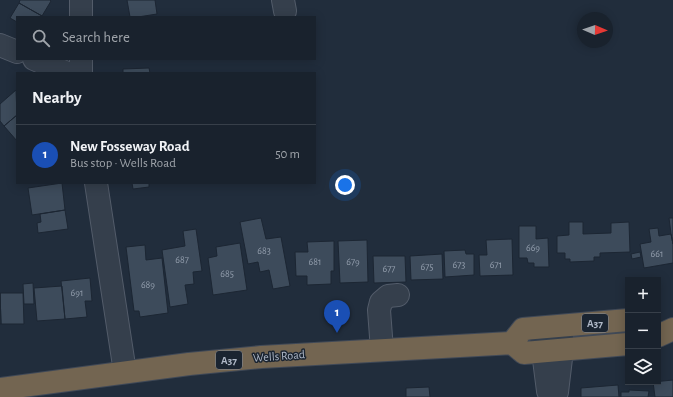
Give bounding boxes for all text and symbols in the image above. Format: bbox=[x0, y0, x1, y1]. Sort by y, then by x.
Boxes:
north arrow bbox=[577, 12, 613, 48]
search box bbox=[16, 16, 316, 60]
icon: search bbox=[30, 27, 52, 49]
text: Search here bbox=[62, 30, 130, 45]
text: Nearby bbox=[32, 89, 82, 106]
text: New Fosseway Road bbox=[70, 139, 190, 154]
text: 1 bbox=[43, 148, 47, 161]
text: 50 m bbox=[275, 148, 300, 161]
text: Bus stop · Wells Road bbox=[70, 157, 176, 170]
your location bbox=[335, 175, 355, 195]
house number: 669 bbox=[526, 243, 540, 253]
house number: 683 bbox=[257, 246, 271, 256]
house number: 661 bbox=[651, 249, 663, 259]
house number: 687 bbox=[175, 255, 189, 265]
house number: 681 bbox=[309, 257, 321, 267]
house number: 679 bbox=[346, 257, 360, 267]
house number: 673 bbox=[453, 260, 466, 270]
house number: 671 bbox=[490, 260, 502, 270]
house number: 675 bbox=[420, 262, 434, 272]
house number: 677 bbox=[382, 264, 396, 274]
house number: 685 bbox=[220, 269, 234, 279]
map controls bbox=[625, 277, 661, 385]
button: + bbox=[625, 277, 661, 313]
house number: 689 bbox=[141, 280, 155, 290]
house number: 691 bbox=[71, 288, 83, 298]
pin: 1 bbox=[324, 300, 350, 333]
button: − bbox=[625, 313, 661, 349]
road number: A37 bbox=[582, 314, 608, 332]
street label: Wells Road bbox=[253, 348, 305, 364]
button: layers bbox=[625, 349, 661, 385]
road number: A37 bbox=[216, 351, 242, 369]

